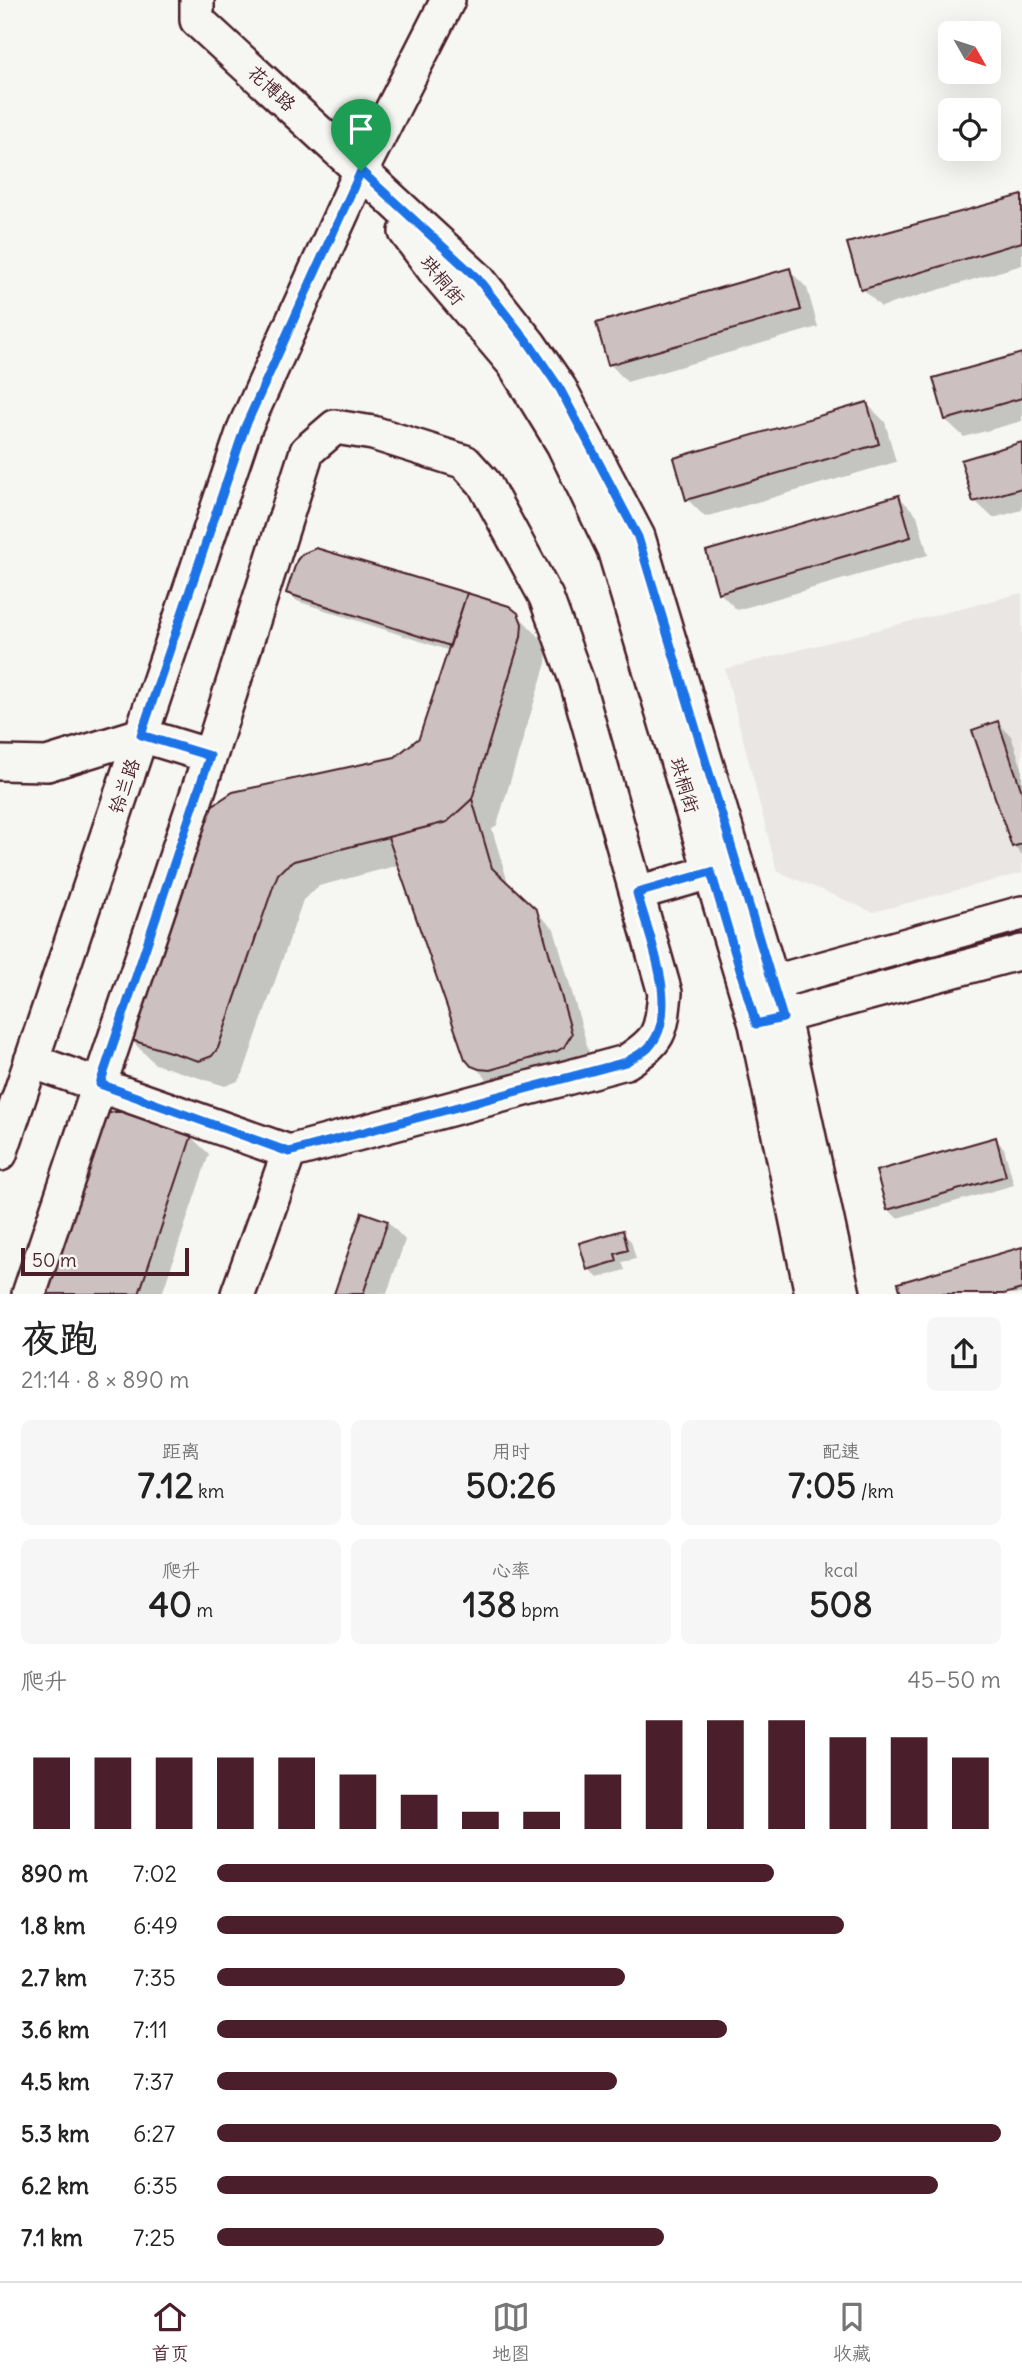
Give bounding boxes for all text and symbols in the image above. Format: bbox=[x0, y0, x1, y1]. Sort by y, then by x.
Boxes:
north arrow bbox=[938, 21, 1001, 84]
map controls bbox=[938, 21, 1001, 161]
street label: 花博路 bbox=[243, 60, 301, 116]
button: locate bbox=[938, 98, 1001, 161]
pin bbox=[331, 99, 391, 171]
icon: arrive bbox=[342, 110, 380, 148]
street label: 珙桐街 bbox=[416, 250, 470, 310]
street label: 珙桐街 bbox=[665, 754, 705, 816]
street label: 铃兰路 bbox=[103, 755, 145, 817]
scale bar bbox=[21, 1245, 189, 1277]
text: 50 m bbox=[32, 1248, 77, 1272]
text: 夜跑 bbox=[21, 1315, 97, 1362]
button: share bbox=[927, 1317, 1001, 1391]
text: 21:14 · 8 × 890 m bbox=[21, 1365, 189, 1394]
text: 距离 bbox=[162, 1439, 200, 1463]
text: 用时 bbox=[492, 1439, 530, 1463]
text: 配速 bbox=[822, 1439, 860, 1463]
text: 7.12 bbox=[138, 1463, 194, 1507]
text: 50:26 bbox=[466, 1463, 556, 1507]
text: 7:05 bbox=[788, 1463, 856, 1507]
text: km bbox=[194, 1479, 224, 1503]
text: /km bbox=[856, 1479, 894, 1503]
text: 爬升 bbox=[162, 1558, 200, 1582]
text: 心率 bbox=[492, 1558, 530, 1582]
text: kcal bbox=[824, 1558, 858, 1582]
text: 40 bbox=[149, 1582, 192, 1626]
text: 138 bbox=[463, 1582, 517, 1626]
text: 508 bbox=[809, 1582, 873, 1626]
text: m bbox=[192, 1598, 213, 1622]
text: bpm bbox=[517, 1598, 559, 1622]
text: 45–50 m bbox=[907, 1665, 1001, 1694]
text: 爬升 bbox=[21, 1666, 67, 1695]
text: 890 m bbox=[21, 1859, 88, 1888]
text: 7:02 bbox=[133, 1859, 177, 1888]
text: 1.8 km bbox=[21, 1911, 86, 1940]
text: 6:49 bbox=[133, 1911, 178, 1940]
text: 2.7 km bbox=[21, 1963, 87, 1992]
text: 7:35 bbox=[133, 1963, 176, 1992]
text: 3.6 km bbox=[21, 2015, 89, 2044]
text: 7:11 bbox=[133, 2015, 168, 2044]
text: 4.5 km bbox=[21, 2067, 90, 2096]
text: 7:37 bbox=[133, 2067, 174, 2096]
text: 5.3 km bbox=[21, 2119, 89, 2148]
text: 6:27 bbox=[133, 2119, 175, 2148]
text: 6.2 km bbox=[21, 2171, 89, 2200]
text: 6:35 bbox=[133, 2171, 178, 2200]
text: 7.1 km bbox=[21, 2223, 83, 2252]
text: 7:25 bbox=[133, 2223, 175, 2252]
tab: 首页 bbox=[151, 2298, 189, 2365]
tab: 地图 bbox=[492, 2298, 530, 2365]
tab: 收藏 bbox=[833, 2298, 871, 2365]

